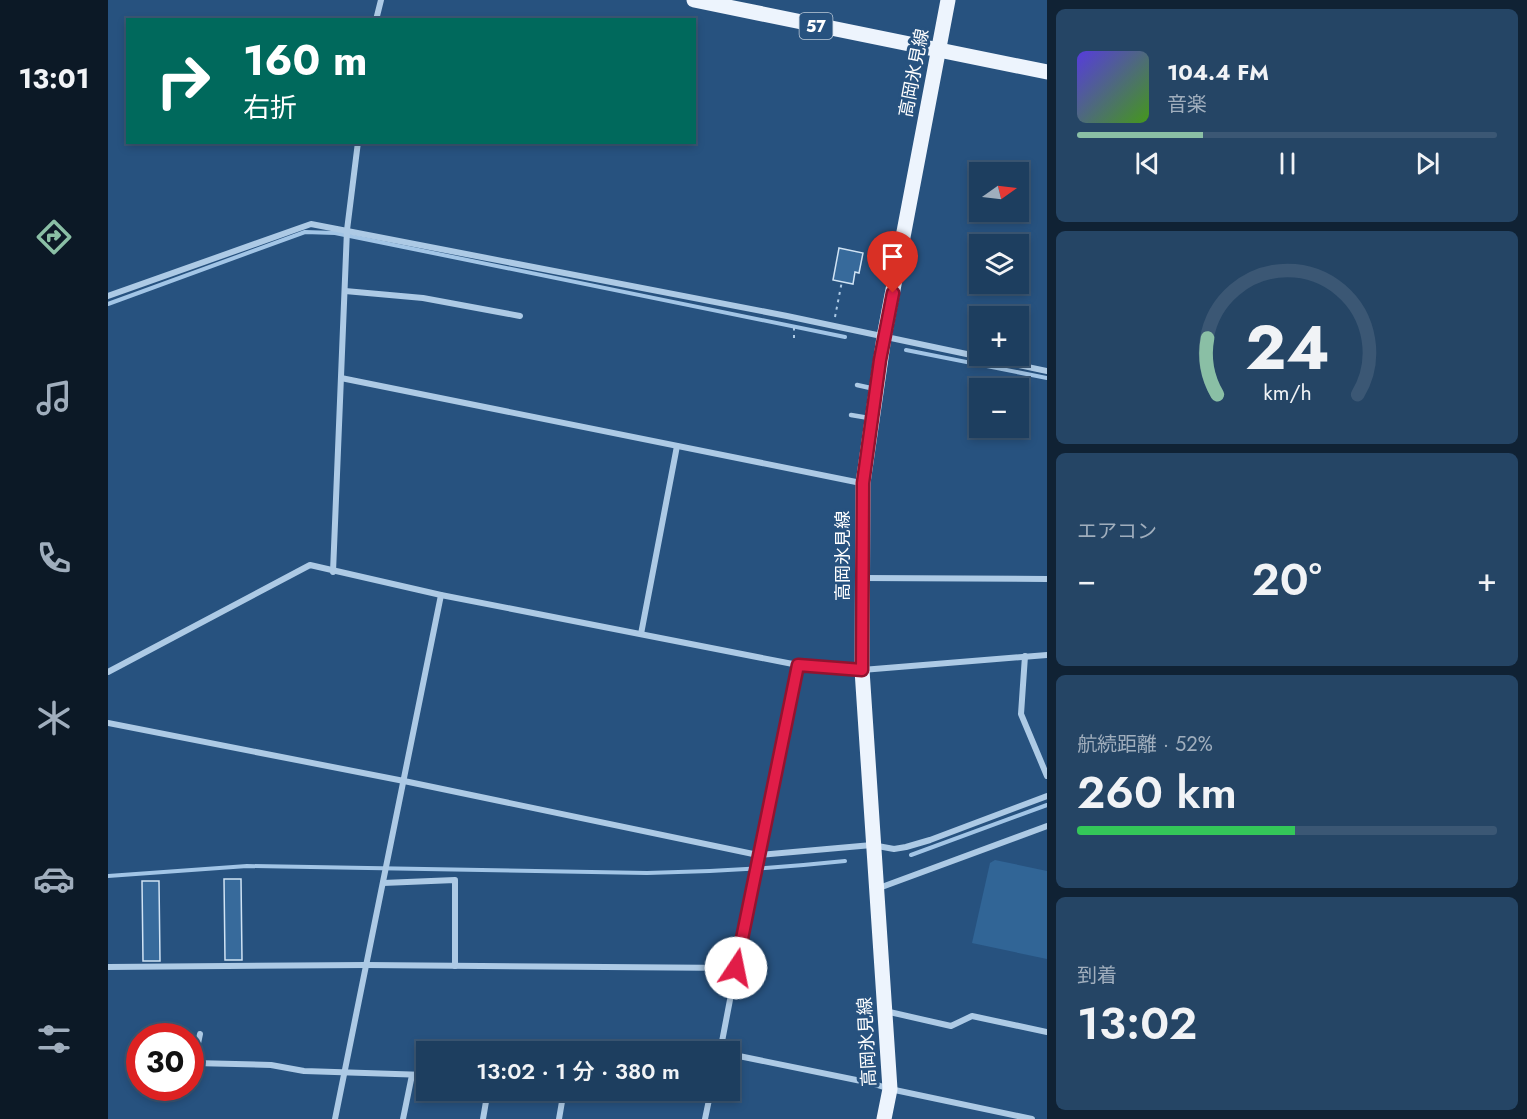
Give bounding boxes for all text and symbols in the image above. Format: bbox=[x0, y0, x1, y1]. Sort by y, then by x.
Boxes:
road number: 57 bbox=[800, 13, 832, 39]
street label: 高岡氷見線 bbox=[893, 26, 935, 120]
text: 160 m bbox=[243, 30, 367, 91]
icon: right bbox=[144, 42, 222, 120]
text: 104.4 FM bbox=[1167, 56, 1269, 88]
text: 13:01 bbox=[19, 59, 89, 98]
text: 右折 bbox=[243, 88, 297, 127]
text: 音楽 bbox=[1167, 90, 1207, 119]
icon: previous bbox=[1131, 147, 1164, 180]
icon: pause bbox=[1271, 147, 1304, 180]
icon: next bbox=[1411, 147, 1444, 180]
north arrow bbox=[969, 162, 1029, 222]
map controls bbox=[969, 162, 1029, 438]
icon: directions bbox=[33, 216, 75, 258]
pin bbox=[867, 231, 918, 293]
button: layers bbox=[969, 234, 1029, 294]
icon: arrive bbox=[876, 240, 909, 273]
text: 24 bbox=[1245, 302, 1329, 392]
button: + bbox=[969, 306, 1029, 366]
icon: music bbox=[33, 377, 75, 419]
text: km/h bbox=[1263, 377, 1311, 408]
button: − bbox=[969, 378, 1029, 438]
street label: 高岡氷見線 bbox=[830, 511, 856, 601]
text: エアコン bbox=[1077, 517, 1157, 546]
icon: phone bbox=[33, 537, 75, 579]
text: 20° bbox=[1251, 547, 1322, 612]
text: − bbox=[1077, 556, 1096, 603]
text: + bbox=[1477, 556, 1497, 603]
icon: climate bbox=[33, 697, 75, 739]
text: 航続距離 · 52% bbox=[1077, 730, 1213, 759]
text: 260 km bbox=[1077, 760, 1237, 825]
icon: car bbox=[33, 858, 75, 900]
position arrow bbox=[704, 936, 768, 1000]
text: 到着 bbox=[1077, 961, 1117, 990]
text: 13:02 bbox=[1077, 991, 1197, 1056]
street label: 高岡氷見線 bbox=[852, 996, 882, 1088]
icon: filters bbox=[33, 1018, 75, 1060]
speed limit sign: 30 bbox=[126, 1023, 204, 1101]
text: 13:02 · 1 分 · 380 m bbox=[476, 1055, 680, 1087]

